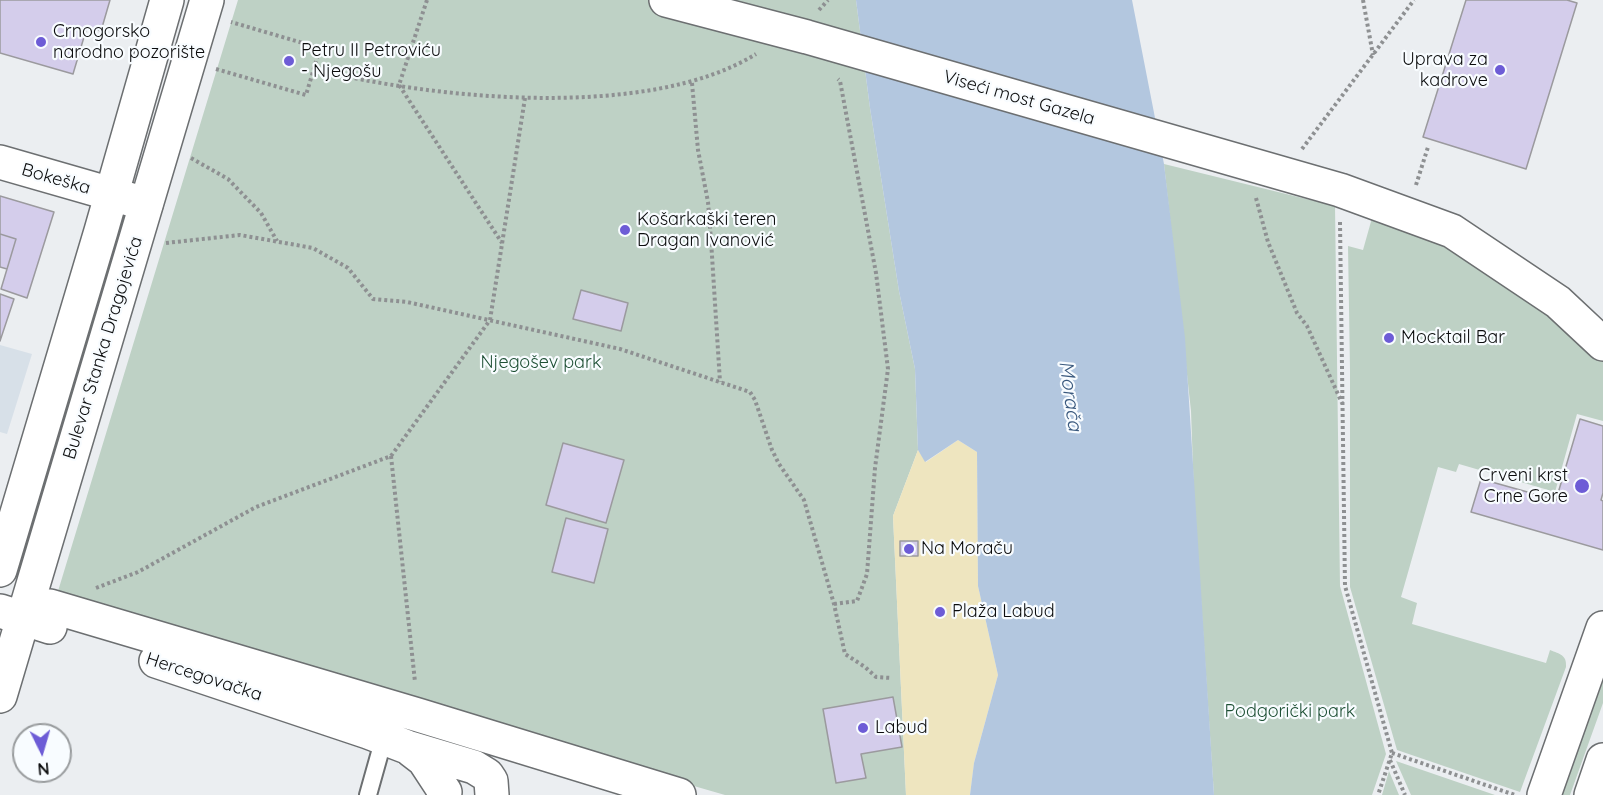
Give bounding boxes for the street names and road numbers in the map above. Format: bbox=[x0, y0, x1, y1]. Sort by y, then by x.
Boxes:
street label: Viseći most Gazela bbox=[941, 66, 1097, 130]
street label: Bokeška bbox=[19, 159, 93, 199]
street label: Bulevar Stanka Dragojevića bbox=[59, 234, 147, 462]
street label: Hercegovačka bbox=[143, 648, 265, 706]

